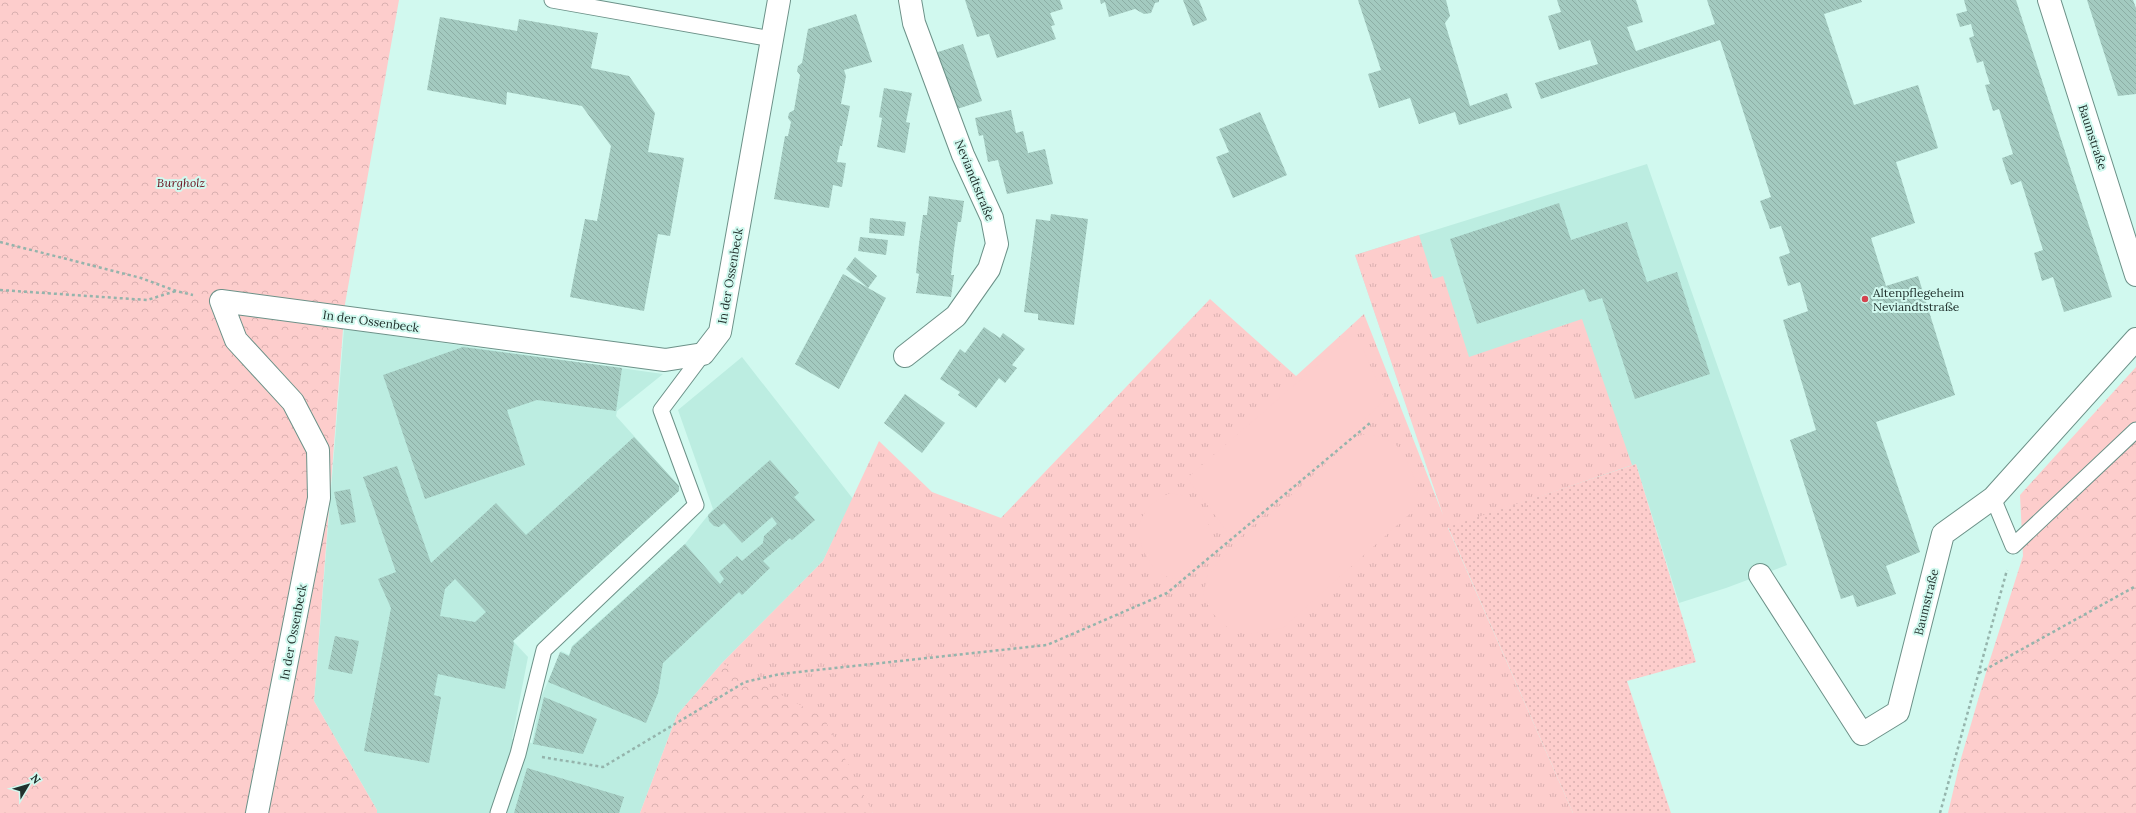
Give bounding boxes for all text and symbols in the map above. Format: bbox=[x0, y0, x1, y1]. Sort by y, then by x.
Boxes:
street label: Baumstraße bbox=[2075, 103, 2111, 172]
street label: Neviandtstraße bbox=[952, 137, 998, 223]
park label: Burgholz bbox=[157, 175, 206, 190]
street label: In der Ossenbeck bbox=[714, 226, 746, 325]
place label: Altenpflegeheim Neviandtstraße bbox=[1872, 285, 1965, 314]
marker: Altenpflegeheim Neviandtstraße bbox=[1860, 294, 1870, 304]
street label: In der Ossenbeck bbox=[322, 307, 421, 335]
street label: Baumstraße bbox=[1911, 567, 1942, 637]
street label: In der Ossenbeck bbox=[276, 582, 310, 681]
north arrow bbox=[8, 765, 48, 805]
text: N bbox=[28, 771, 44, 787]

